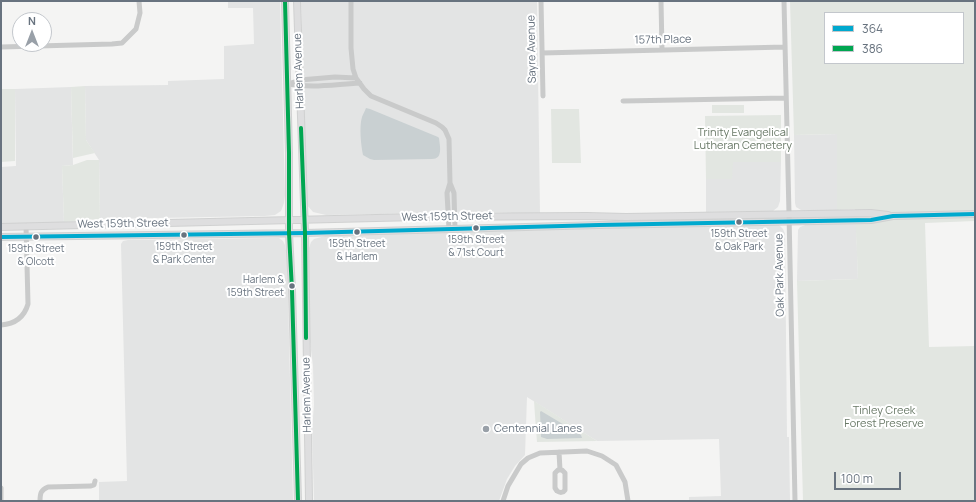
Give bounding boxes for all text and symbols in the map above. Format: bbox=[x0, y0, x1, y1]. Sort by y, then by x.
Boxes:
north arrow bbox=[12, 12, 52, 52]
legend bbox=[824, 12, 964, 64]
text: N bbox=[28, 13, 36, 28]
street label: Sayre Avenue bbox=[525, 15, 539, 83]
text: 364 bbox=[862, 20, 883, 37]
street label: Harlem Avenue bbox=[291, 33, 307, 109]
street label: 157th Place bbox=[634, 33, 692, 47]
text: 386 bbox=[862, 40, 883, 57]
park label: Trinity Evangelical Lutheran Cemetery bbox=[694, 126, 792, 152]
street label: West 159th Street bbox=[401, 210, 493, 224]
street label: West 159th Street bbox=[77, 217, 169, 231]
marker: 159th Street & Oak Park bbox=[734, 217, 744, 227]
marker: 159th Street & 71st Court bbox=[471, 223, 481, 233]
marker: 159th Street & Harlem bbox=[352, 227, 362, 237]
place label: 159th Street & Oak Park bbox=[710, 228, 768, 252]
marker: 159th Street & Park Center bbox=[179, 230, 189, 240]
marker: 159th Street & Olcott bbox=[31, 232, 41, 242]
street label: Oak Park Avenue bbox=[773, 233, 787, 317]
place label: 159th Street & 71st Court bbox=[447, 234, 505, 258]
place label: 159th Street & Harlem bbox=[328, 238, 386, 262]
place label: 159th Street & Park Center bbox=[153, 241, 215, 264]
place label: 159th Street & Olcott bbox=[7, 243, 65, 266]
place label: Harlem & 159th Street bbox=[227, 274, 284, 298]
marker: Harlem & 159th Street bbox=[287, 281, 297, 291]
street label: Harlem Avenue bbox=[300, 357, 314, 433]
park label: Tinley Creek Forest Preserve bbox=[844, 404, 924, 430]
place label: Centennial Lanes bbox=[494, 422, 582, 436]
marker: Centennial Lanes bbox=[481, 424, 491, 434]
scale bar bbox=[836, 464, 903, 490]
text: 100 m bbox=[841, 470, 873, 487]

